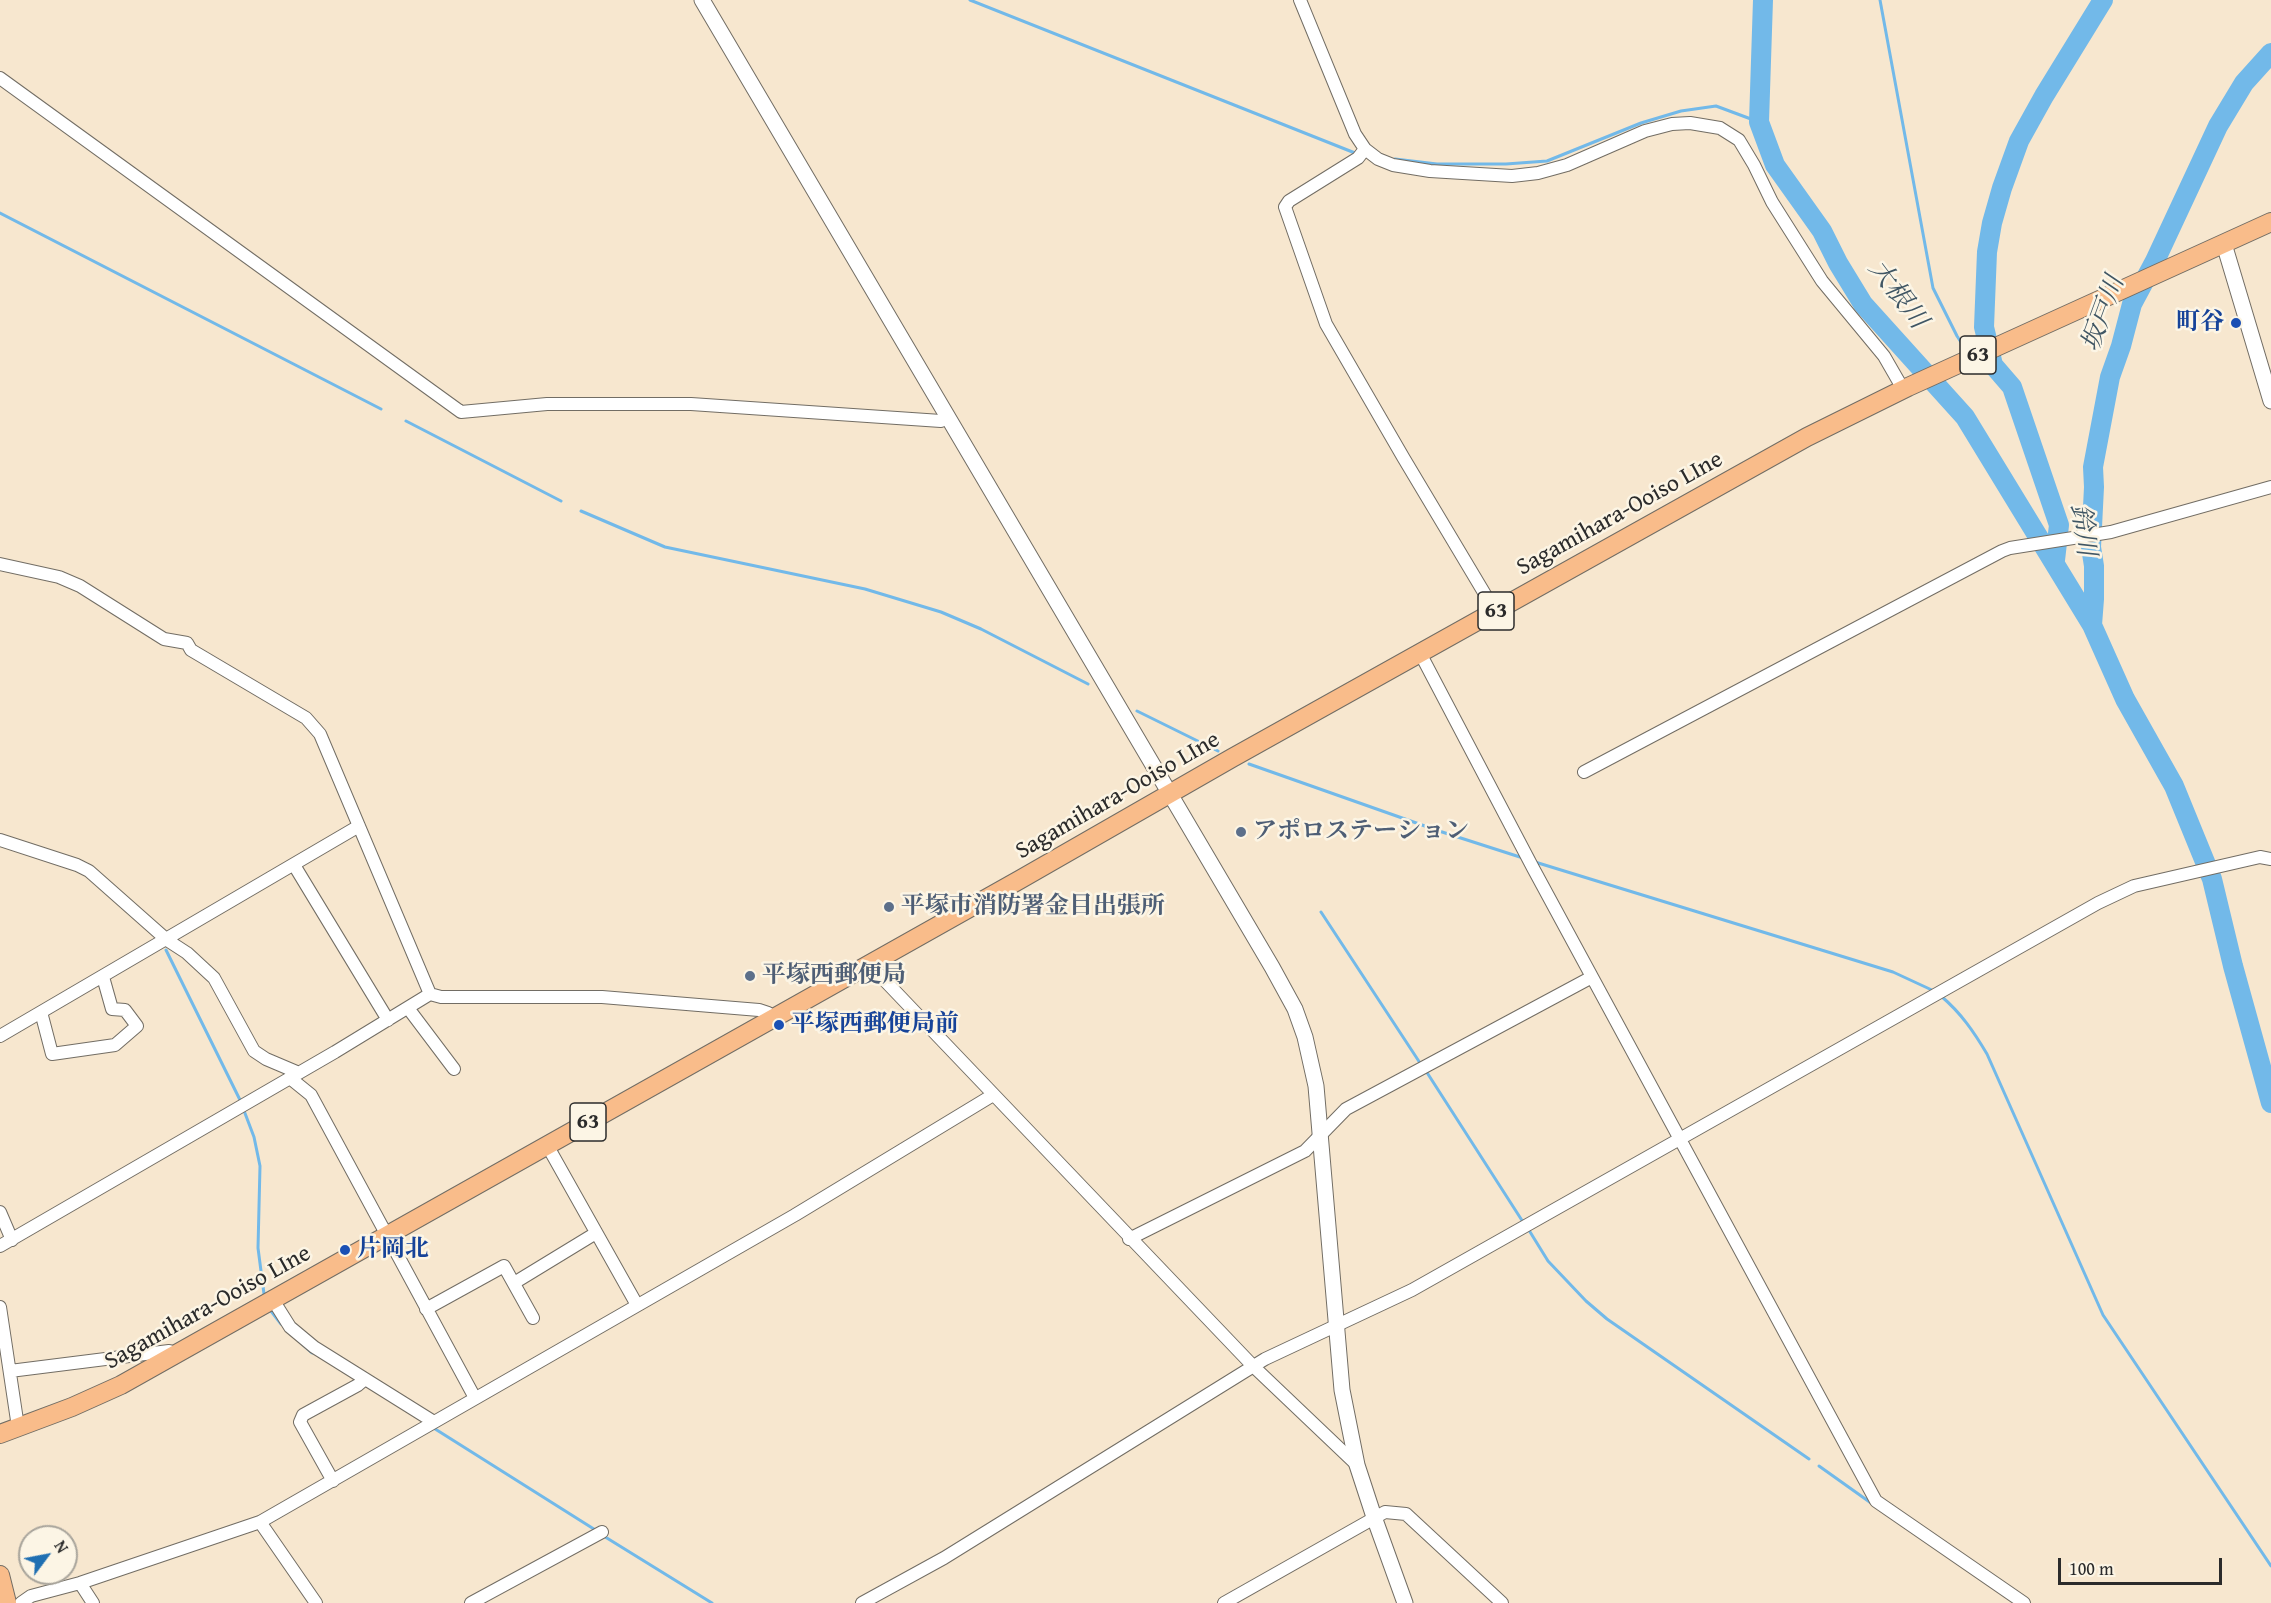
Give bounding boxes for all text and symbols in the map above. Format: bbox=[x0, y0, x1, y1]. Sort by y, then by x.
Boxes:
water label: 大根川 bbox=[1861, 254, 1933, 336]
water label: 坂戸川 bbox=[2076, 272, 2132, 356]
place label: 町谷 bbox=[2176, 309, 2224, 337]
marker: 町谷 bbox=[2229, 316, 2243, 330]
road number: 63 bbox=[1960, 336, 1996, 374]
street label: Sagamihara-Ooiso LIne bbox=[1512, 445, 1728, 583]
water label: 鈴川 bbox=[2063, 502, 2101, 558]
road number: 63 bbox=[1478, 592, 1514, 630]
street label: Sagamihara-Ooiso LIne bbox=[1011, 726, 1225, 866]
place label: アポロステーション bbox=[1253, 818, 1469, 846]
marker: アポロステーション bbox=[1234, 825, 1248, 839]
place label: 平塚市消防署金目出張所 bbox=[901, 893, 1165, 921]
marker: 平塚市消防署金目出張所 bbox=[882, 900, 896, 914]
place label: 平塚西郵便局 bbox=[762, 962, 906, 990]
marker: 平塚西郵便局 bbox=[743, 969, 757, 983]
place label: 平塚西郵便局前 bbox=[791, 1011, 959, 1039]
marker: 平塚西郵便局前 bbox=[772, 1018, 786, 1032]
road number: 63 bbox=[570, 1103, 606, 1141]
place label: 片岡北 bbox=[357, 1236, 429, 1264]
street label: Sagamihara-Ooiso LIne bbox=[100, 1239, 316, 1377]
marker: 片岡北 bbox=[338, 1243, 352, 1257]
north arrow bbox=[18, 1525, 78, 1585]
text: N bbox=[49, 1536, 75, 1557]
scale bar bbox=[2061, 1546, 2224, 1584]
text: 100 m bbox=[2069, 1555, 2114, 1582]

